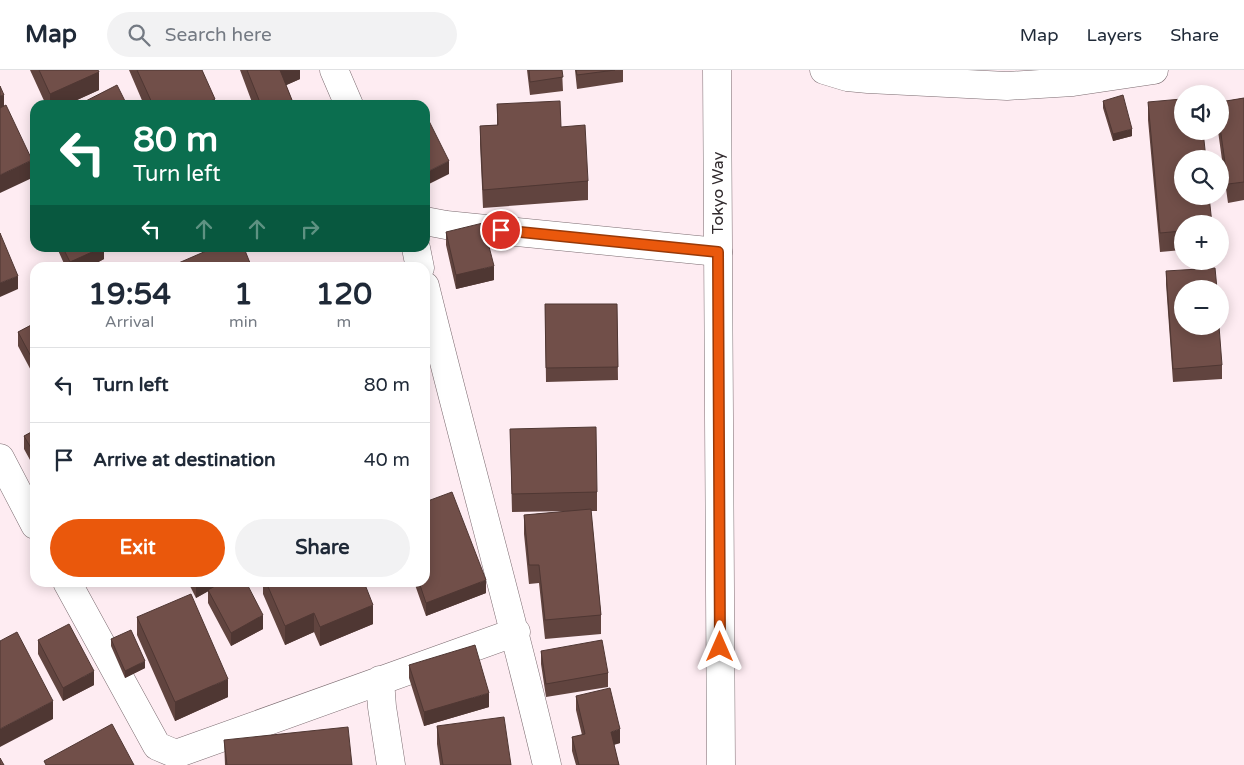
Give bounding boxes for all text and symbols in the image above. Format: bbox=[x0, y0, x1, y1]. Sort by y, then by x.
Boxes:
search box bbox=[107, 12, 457, 57]
text: Map bbox=[25, 20, 77, 49]
icon: search bbox=[125, 21, 153, 49]
text: Search here bbox=[165, 24, 272, 46]
text: Map bbox=[1020, 24, 1059, 46]
text: Layers bbox=[1087, 24, 1142, 46]
text: Share bbox=[1170, 24, 1219, 46]
map controls bbox=[1174, 85, 1229, 335]
button: sound bbox=[1174, 85, 1229, 140]
text: 80 m bbox=[133, 119, 218, 161]
icon: left bbox=[50, 120, 115, 185]
button: search bbox=[1174, 150, 1229, 205]
street label: Tokyo Way bbox=[708, 151, 728, 234]
text: Turn left bbox=[133, 161, 221, 187]
pin bbox=[480, 209, 522, 251]
icon: left bbox=[137, 215, 165, 243]
icon: ahead bbox=[190, 215, 218, 243]
icon: ahead bbox=[243, 215, 271, 243]
icon: right bbox=[296, 215, 324, 243]
button: + bbox=[1174, 215, 1229, 270]
icon: arrive bbox=[487, 216, 515, 244]
text: 19:54 bbox=[88, 276, 171, 313]
text: 1 bbox=[234, 276, 253, 313]
text: 120 bbox=[316, 276, 372, 313]
button: − bbox=[1174, 280, 1229, 335]
text: Arrival bbox=[105, 312, 154, 332]
text: min bbox=[229, 312, 258, 332]
text: m bbox=[336, 312, 351, 332]
icon: left bbox=[50, 371, 78, 399]
text: Turn left bbox=[93, 374, 169, 396]
text: 80 m bbox=[364, 374, 410, 396]
icon: arrive bbox=[50, 446, 78, 474]
text: Arrive at destination bbox=[93, 449, 276, 471]
text: 40 m bbox=[364, 449, 410, 471]
button: Exit bbox=[50, 519, 225, 577]
button: Share bbox=[235, 519, 410, 577]
position arrow bbox=[693, 620, 745, 672]

